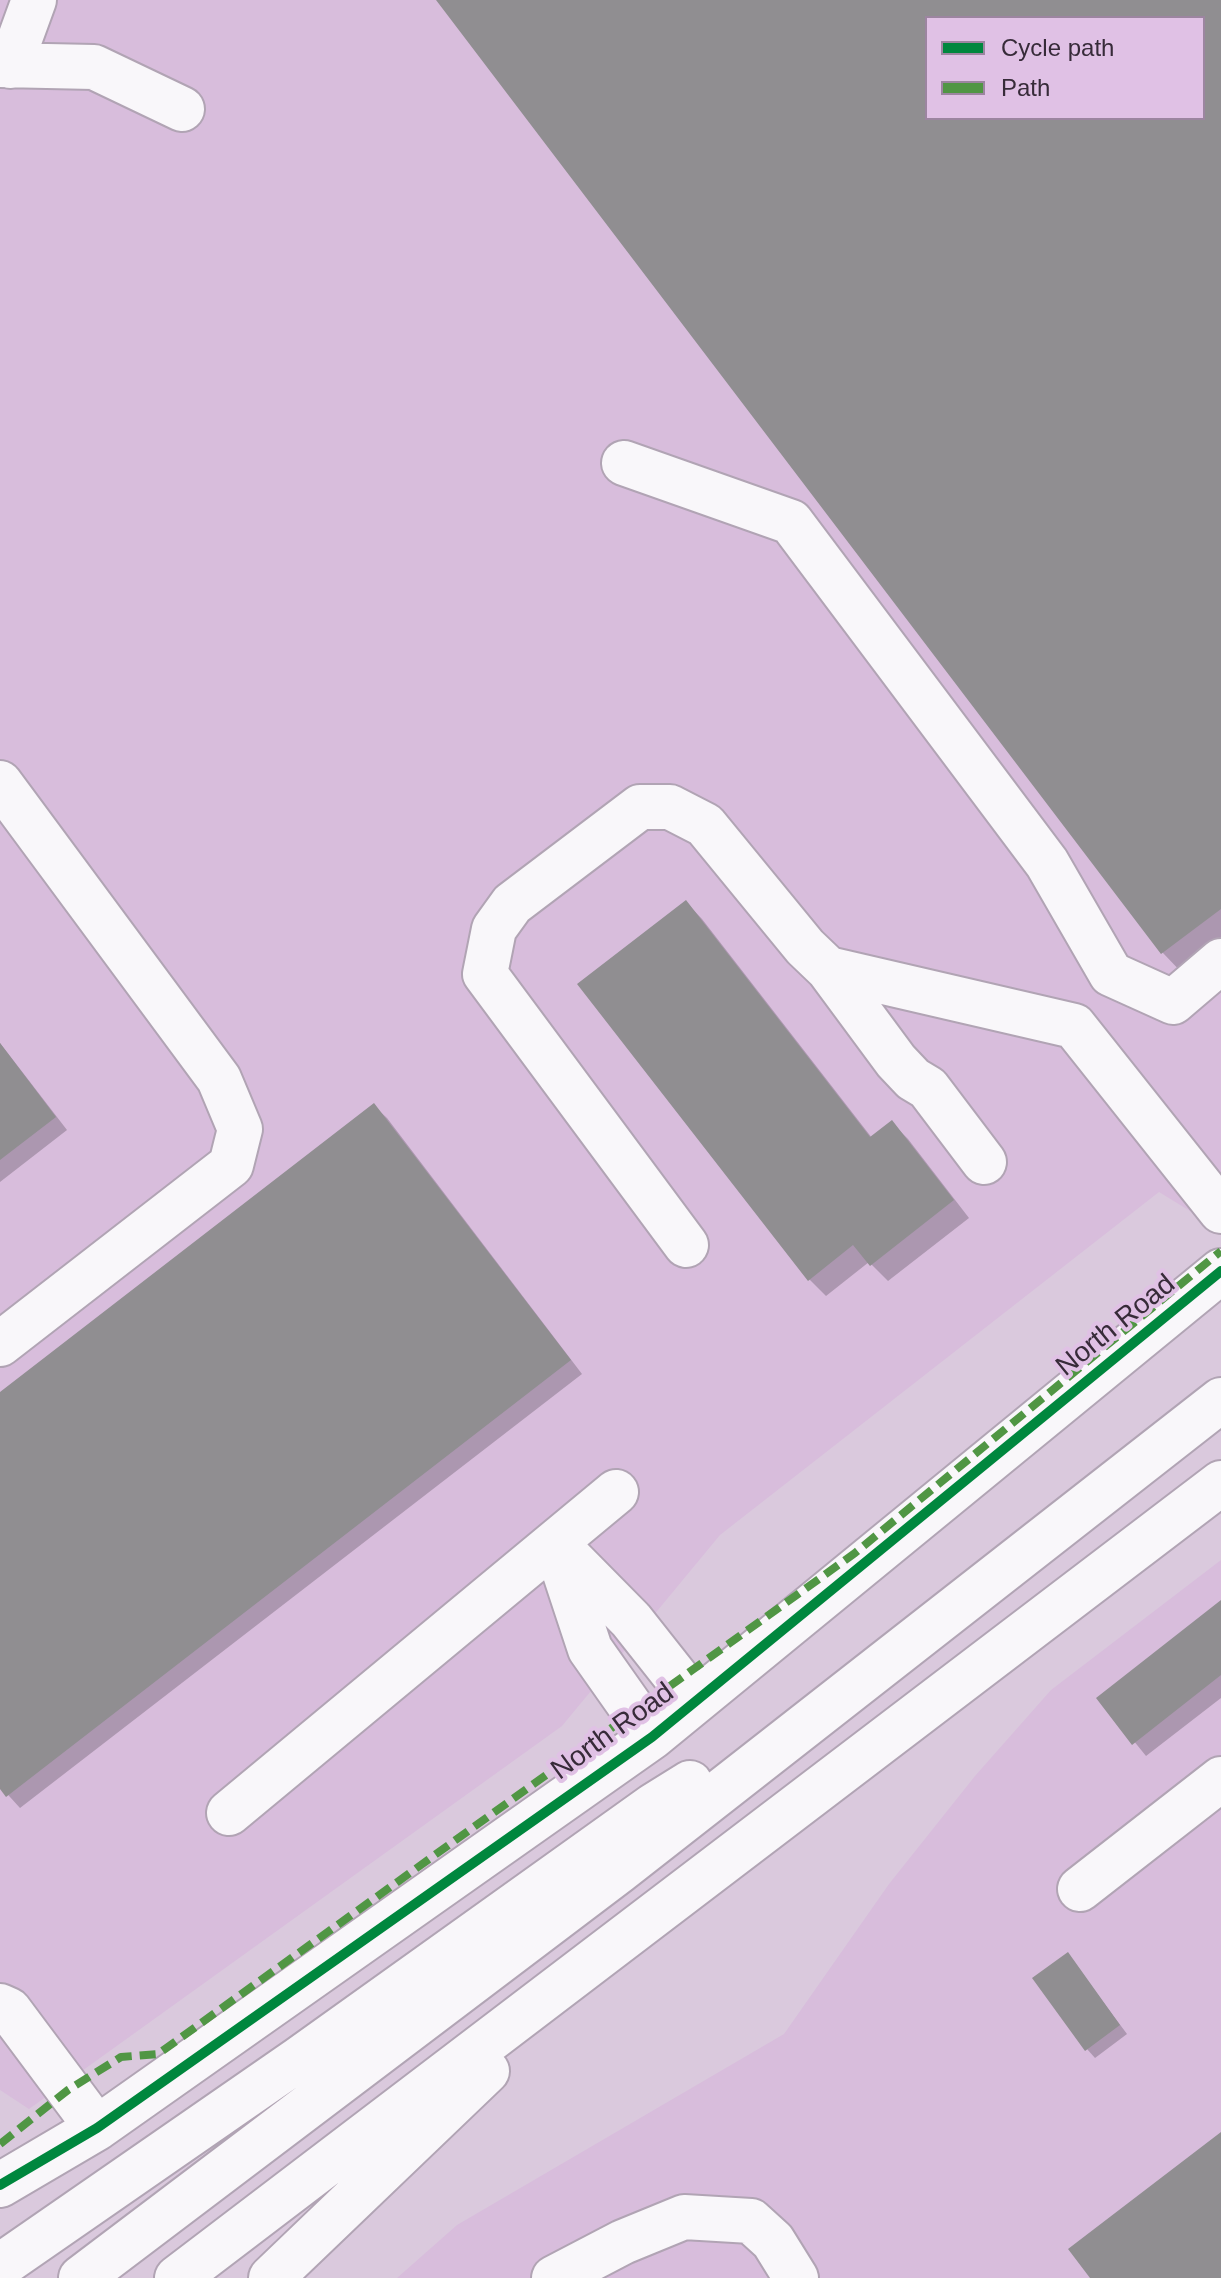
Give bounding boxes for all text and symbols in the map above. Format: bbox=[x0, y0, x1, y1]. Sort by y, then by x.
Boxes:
legend bbox=[925, 16, 1205, 120]
text: Cycle path bbox=[1001, 34, 1114, 61]
text: Path bbox=[1001, 74, 1050, 101]
street label: North Road bbox=[1050, 1268, 1182, 1384]
street label: North Road bbox=[545, 1676, 681, 1788]

